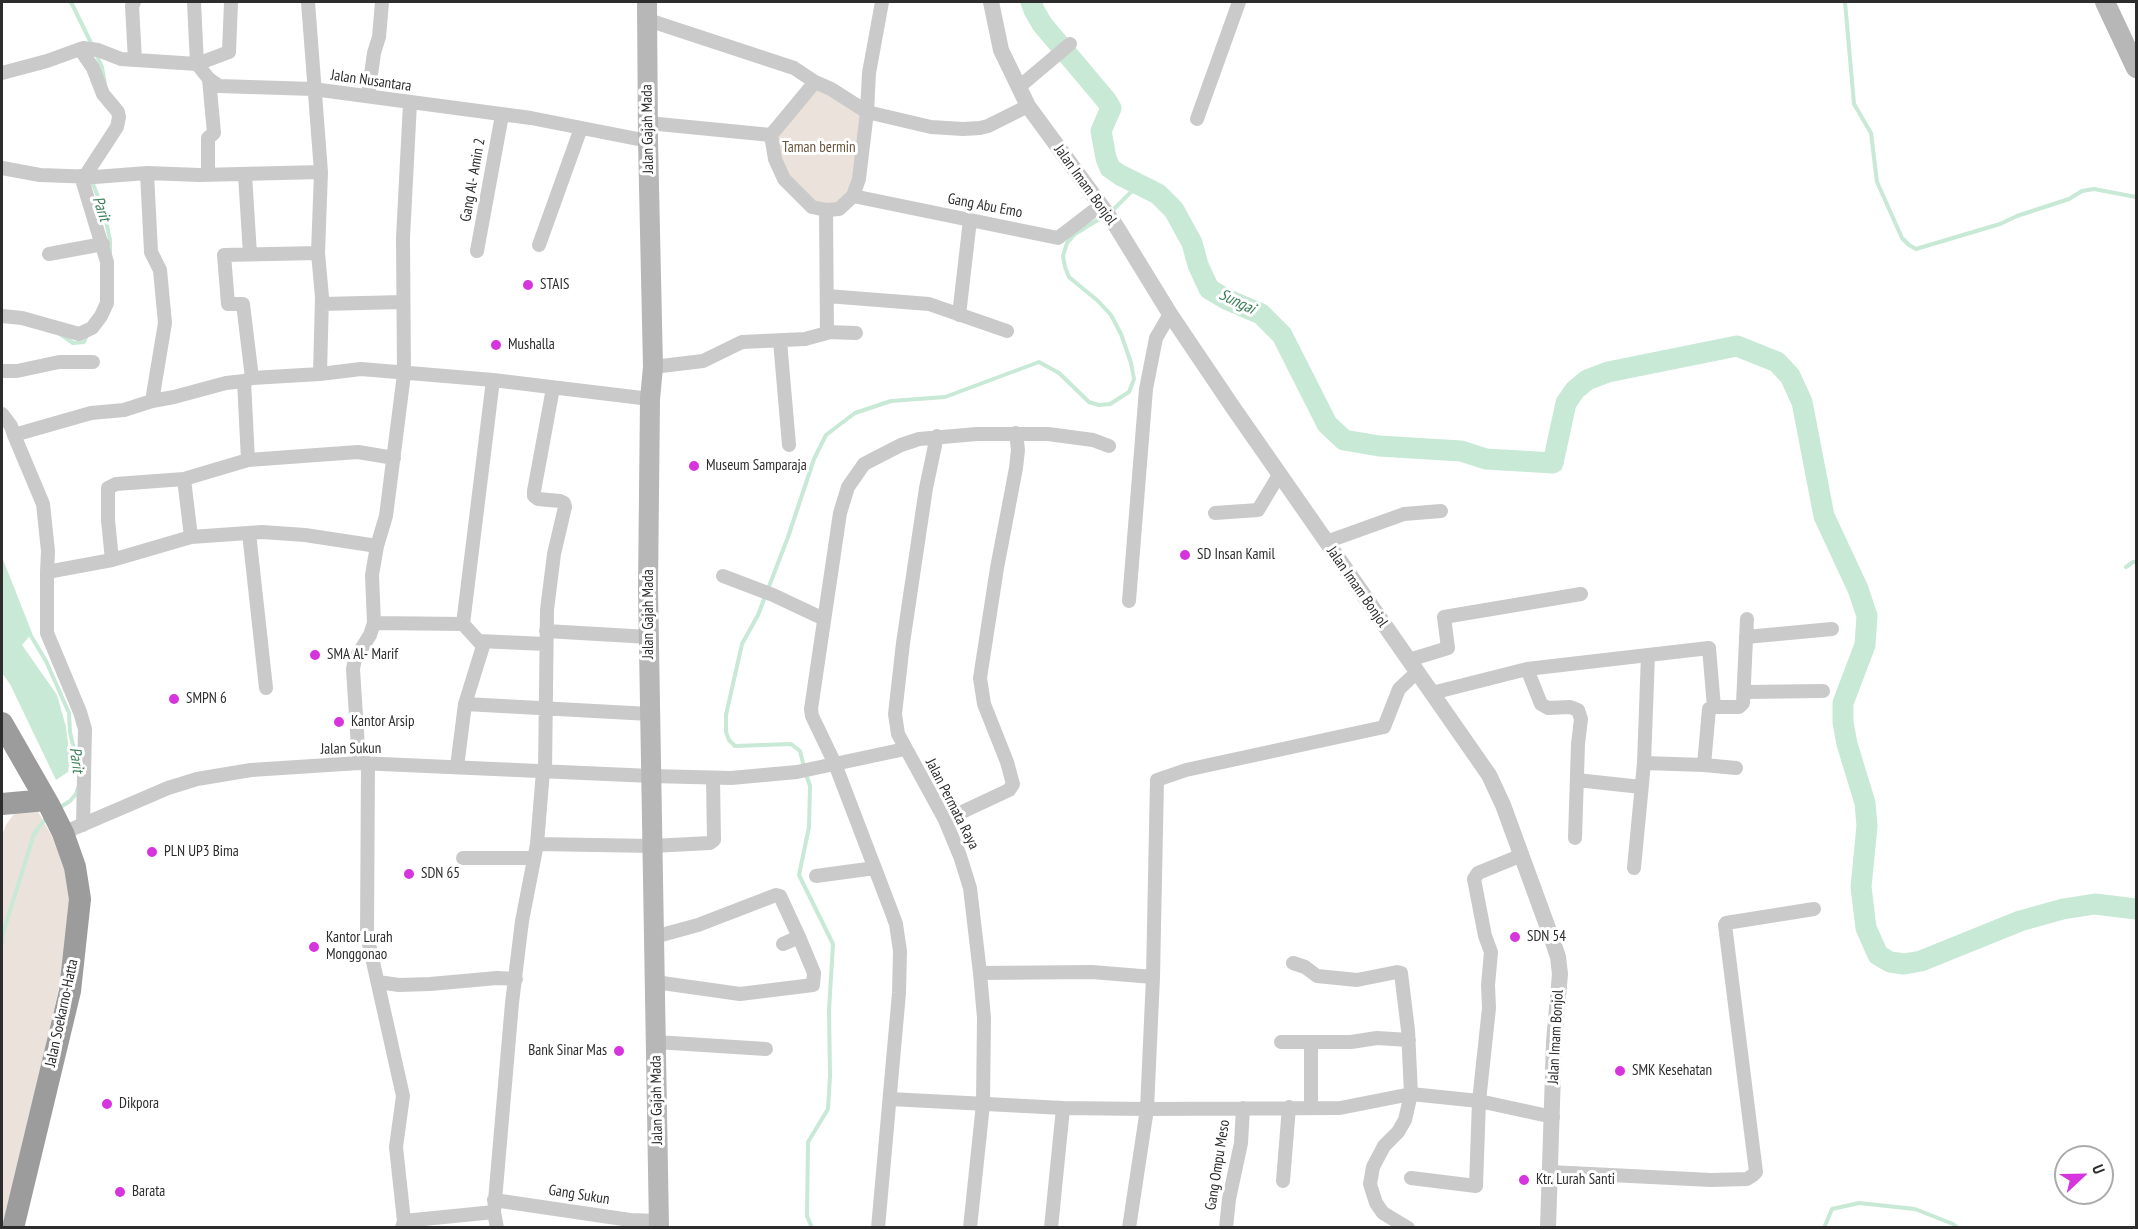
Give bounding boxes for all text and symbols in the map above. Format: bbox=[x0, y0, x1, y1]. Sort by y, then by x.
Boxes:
street label: Jalan Nusantara bbox=[329, 66, 413, 96]
street label: Jalan Gajah Mada bbox=[638, 84, 658, 174]
street label: Gang Al- Amin 2 bbox=[457, 137, 489, 223]
park label: Taman bermin bbox=[782, 139, 856, 157]
street label: Jalan Imam Bonjol bbox=[1050, 142, 1120, 228]
street label: Gang Abu Emo bbox=[946, 190, 1024, 222]
water label: Parit bbox=[88, 194, 114, 224]
place label: STAIS bbox=[540, 276, 569, 294]
marker: STAIS bbox=[521, 278, 535, 292]
water label: Sungai bbox=[1216, 285, 1258, 319]
place label: Mushalla bbox=[508, 336, 555, 354]
marker: Mushalla bbox=[489, 338, 503, 352]
place label: Museum Samparaja bbox=[706, 457, 807, 475]
marker: Museum Samparaja bbox=[687, 459, 701, 473]
street label: Jalan Imam Bonjol bbox=[1323, 543, 1391, 631]
place label: SD Insan Kamil bbox=[1197, 546, 1275, 564]
marker: SD Insan Kamil bbox=[1178, 548, 1192, 562]
street label: Jalan Gajah Mada bbox=[640, 569, 658, 659]
place label: SMA Al- Marif bbox=[327, 646, 398, 664]
marker: SMA Al- Marif bbox=[308, 648, 322, 662]
place label: SMPN 6 bbox=[186, 690, 227, 708]
marker: SMPN 6 bbox=[167, 692, 181, 706]
place label: Kantor Arsip bbox=[351, 713, 414, 731]
marker: Kantor Arsip bbox=[332, 715, 346, 729]
street label: Jalan Sukun bbox=[320, 739, 382, 759]
water label: Parit bbox=[65, 746, 87, 774]
street label: Jalan Permata Raya bbox=[921, 756, 983, 852]
place label: PLN UP3 Bima bbox=[164, 843, 239, 861]
marker: PLN UP3 Bima bbox=[145, 845, 159, 859]
place label: SDN 65 bbox=[421, 865, 460, 883]
marker: SDN 65 bbox=[402, 867, 416, 881]
place label: SDN 54 bbox=[1527, 928, 1566, 946]
place label: Kantor Lurah Monggonao bbox=[326, 929, 393, 964]
marker: SDN 54 bbox=[1508, 930, 1522, 944]
marker: Kantor Lurah Monggonao bbox=[307, 940, 321, 954]
street label: Jalan Soekarno-Hatta bbox=[42, 958, 82, 1068]
street label: Jalan Imam Bonjol bbox=[1545, 989, 1567, 1085]
place label: Bank Sinar Mas bbox=[528, 1042, 607, 1060]
marker: Bank Sinar Mas bbox=[612, 1044, 626, 1058]
street label: Jalan Gajah Mada bbox=[647, 1055, 667, 1145]
place label: SMK Kesehatan bbox=[1632, 1062, 1712, 1080]
marker: SMK Kesehatan bbox=[1613, 1064, 1627, 1078]
place label: Dikpora bbox=[119, 1095, 159, 1113]
marker: Dikpora bbox=[100, 1097, 114, 1111]
street label: Gang Ompu Meso bbox=[1202, 1119, 1234, 1211]
north arrow bbox=[2054, 1145, 2114, 1205]
text: U bbox=[2088, 1161, 2110, 1177]
place label: Ktr. Lurah Santi bbox=[1536, 1171, 1615, 1189]
marker: Ktr. Lurah Santi bbox=[1517, 1173, 1531, 1187]
street label: Gang Sukun bbox=[547, 1181, 611, 1209]
place label: Barata bbox=[132, 1183, 165, 1201]
marker: Barata bbox=[113, 1185, 127, 1199]

